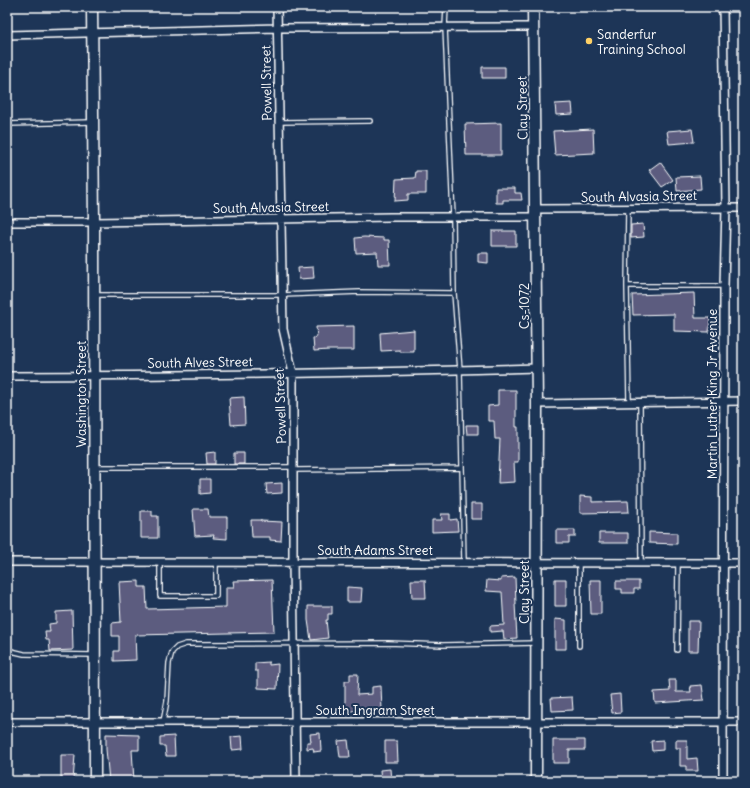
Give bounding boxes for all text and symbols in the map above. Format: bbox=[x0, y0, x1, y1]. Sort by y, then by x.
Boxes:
place label: Sanderfur Training School bbox=[597, 26, 686, 58]
marker: Sanderfur Training School bbox=[584, 36, 594, 46]
street label: Powell Street bbox=[257, 44, 276, 121]
street label: Clay Street bbox=[513, 75, 532, 140]
street label: South Alvasia Street bbox=[581, 187, 698, 206]
street label: South Alvasia Street bbox=[213, 198, 330, 217]
street label: Cs-1072 bbox=[516, 283, 533, 329]
street label: Martin Luther King Jr Avenue bbox=[704, 309, 721, 479]
street label: Washington Street bbox=[73, 340, 90, 447]
street label: South Alves Street bbox=[147, 353, 253, 372]
street label: Powell Street bbox=[271, 367, 290, 444]
street label: South Adams Street bbox=[317, 542, 433, 559]
street label: Clay Street bbox=[516, 559, 533, 624]
street label: South Ingram Street bbox=[315, 702, 435, 719]

